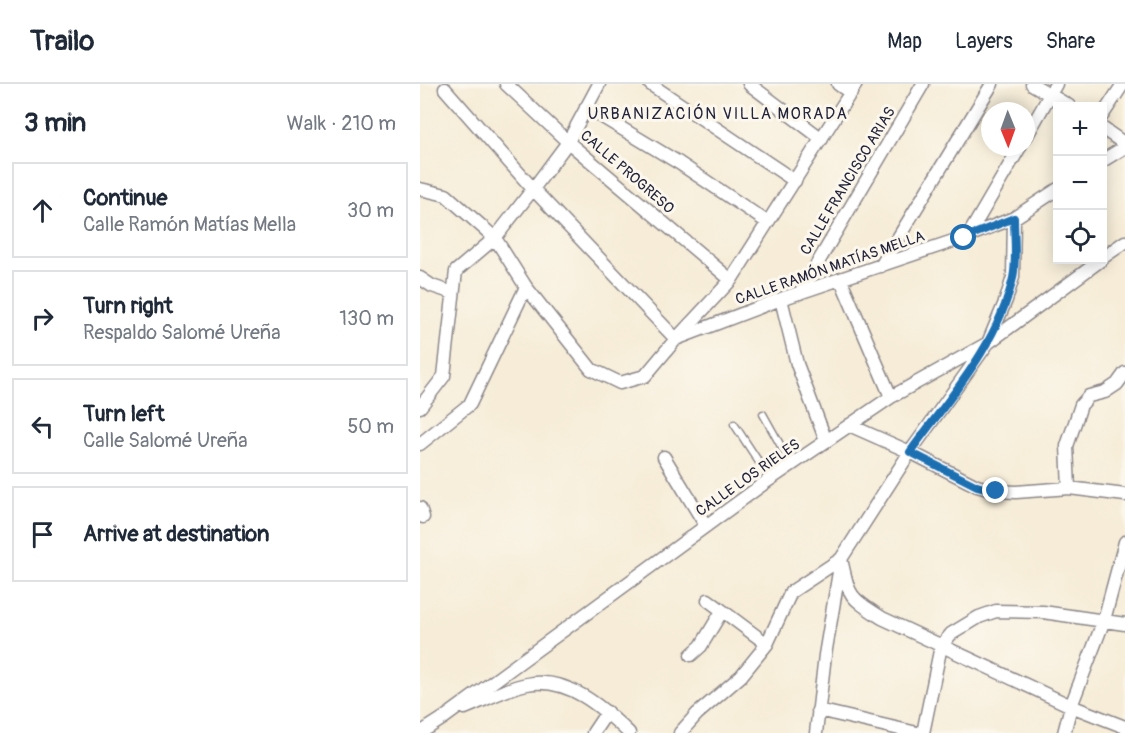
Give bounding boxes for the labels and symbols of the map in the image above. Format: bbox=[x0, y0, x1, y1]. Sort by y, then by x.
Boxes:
north arrow bbox=[981, 102, 1035, 156]
district label: URBANIZACIÓN VILLA MORADA bbox=[588, 103, 848, 124]
street label: CALLE FRANCISCO ARIAS bbox=[796, 104, 900, 258]
street label: CALLE PROGRESO bbox=[576, 126, 678, 218]
route start bbox=[950, 224, 976, 250]
street label: CALLE RAMÓN MATÍAS MELLA bbox=[733, 227, 927, 309]
street label: CALLE LOS RIELES bbox=[692, 435, 804, 521]
route end bbox=[982, 477, 1008, 503]

